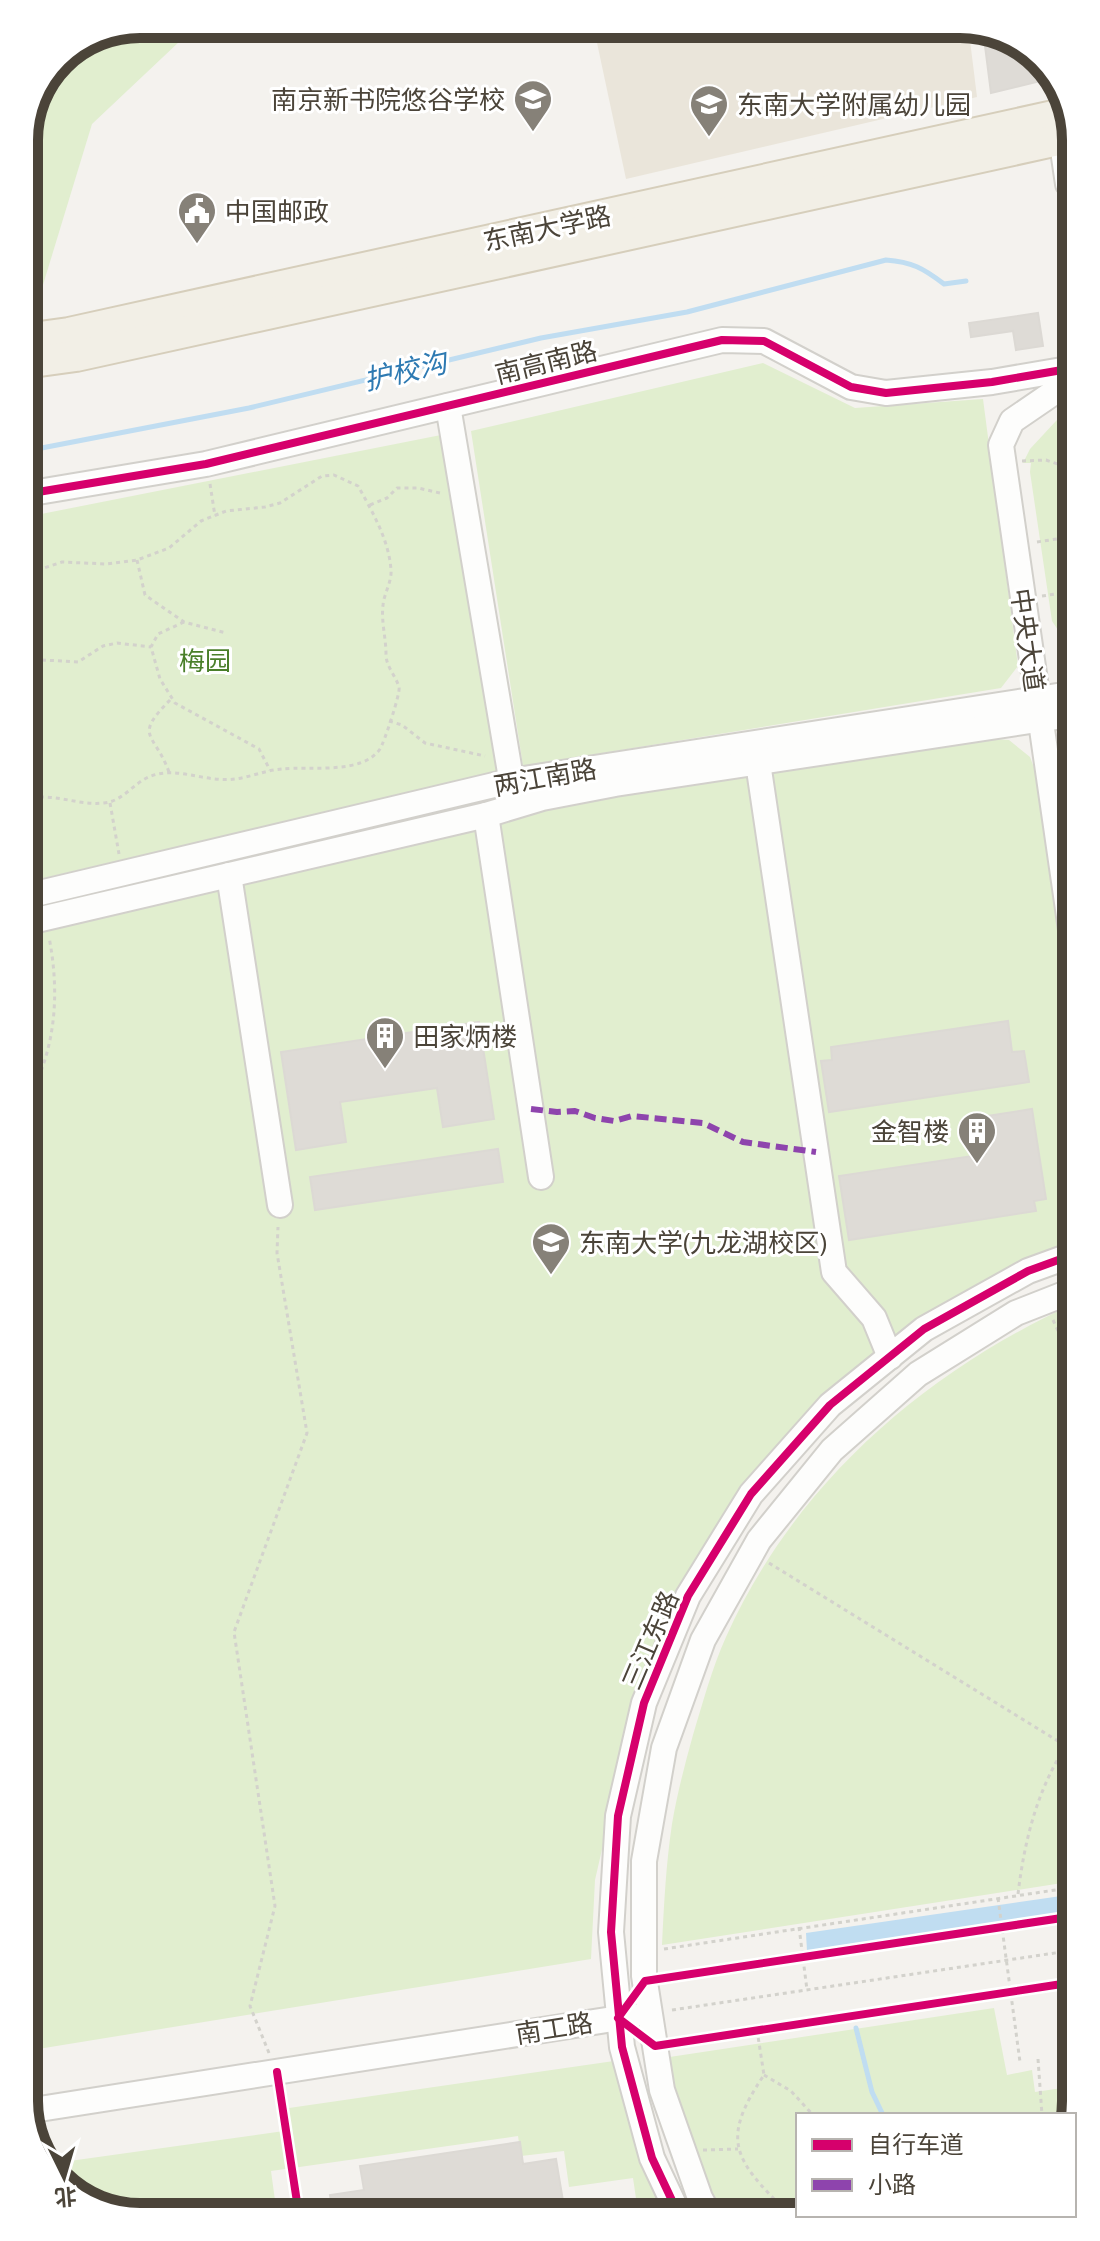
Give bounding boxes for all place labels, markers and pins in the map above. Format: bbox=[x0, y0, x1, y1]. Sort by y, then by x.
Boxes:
school or university icon: 南京新书院悠谷学校 bbox=[512, 78, 554, 133]
place label: 南京新书院悠谷学校 bbox=[271, 82, 505, 117]
school or university icon: 东南大学附属幼儿园 bbox=[688, 83, 730, 138]
place label: 东南大学附属幼儿园 bbox=[737, 87, 971, 122]
public building icon: 中国邮政 bbox=[176, 190, 218, 245]
place label: 中国邮政 bbox=[225, 194, 329, 229]
building icon: 田家炳楼 bbox=[364, 1015, 406, 1070]
place label: 田家炳楼 bbox=[413, 1019, 517, 1054]
building icon: 金智楼 bbox=[956, 1110, 998, 1165]
place label: 金智楼 bbox=[871, 1114, 949, 1149]
school or university icon: 东南大学(九龙湖校区) bbox=[530, 1221, 572, 1276]
place label: 东南大学(九龙湖校区) bbox=[579, 1225, 827, 1260]

